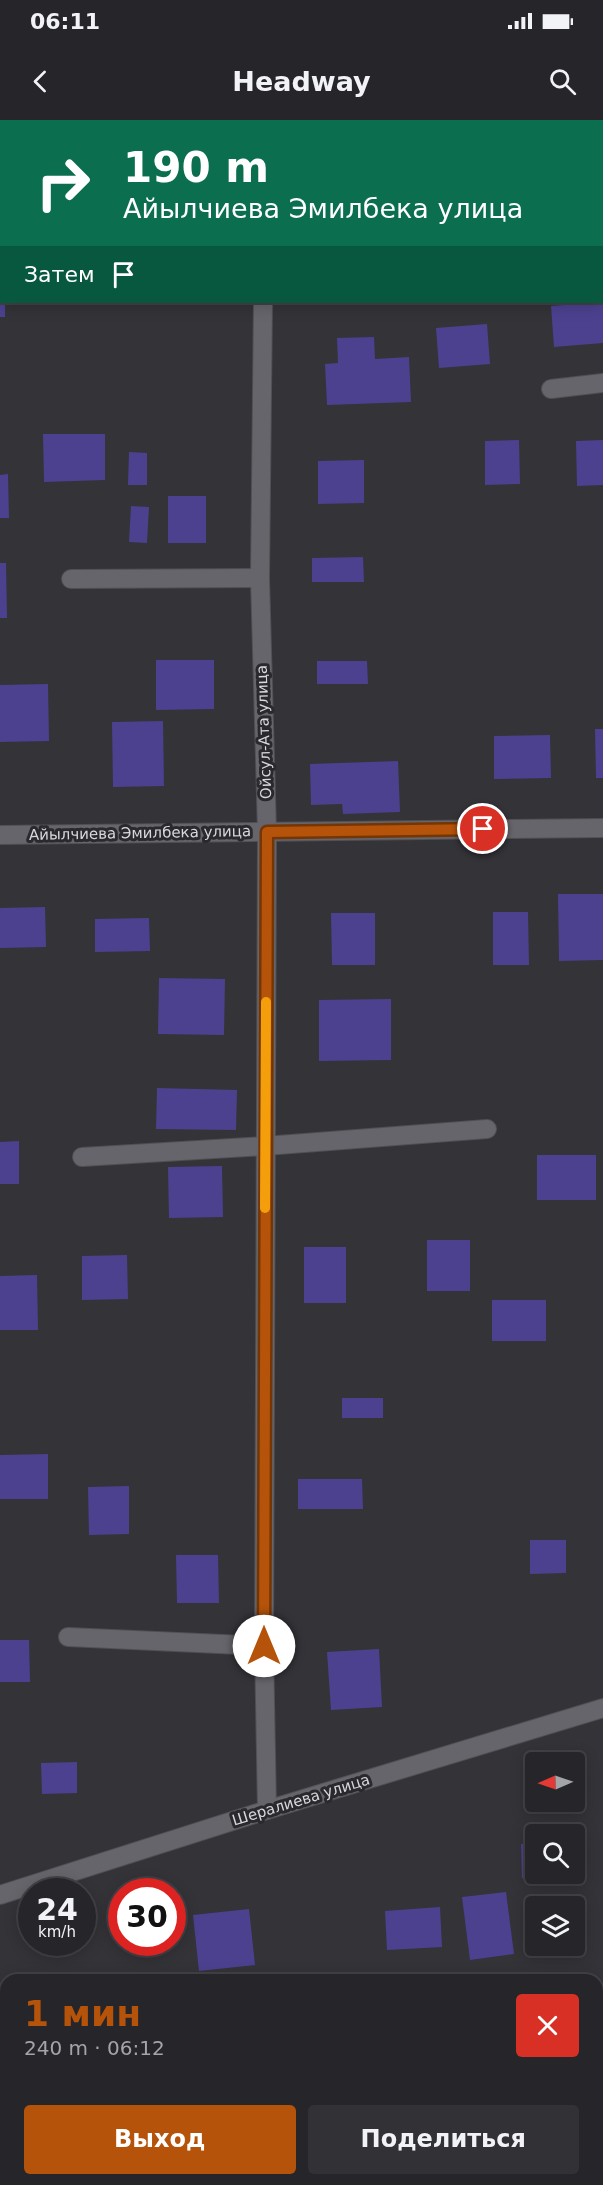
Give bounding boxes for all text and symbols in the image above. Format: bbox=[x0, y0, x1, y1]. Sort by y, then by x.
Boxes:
text: 06:11 bbox=[30, 9, 100, 34]
icon: back bbox=[24, 65, 57, 98]
icon: search bbox=[546, 65, 579, 98]
text: Headway bbox=[232, 66, 371, 97]
text: 190 m bbox=[123, 143, 269, 192]
icon: right bbox=[24, 144, 102, 222]
text: Айылчиева Эмилбека улица bbox=[123, 193, 523, 224]
icon: arrive bbox=[107, 258, 140, 291]
text: Затем bbox=[24, 262, 95, 287]
street label: Ойсул-Ата улица bbox=[253, 665, 275, 799]
pin bbox=[457, 803, 508, 854]
icon: arrive bbox=[466, 812, 499, 845]
street label: Айылчиева Эмилбека улица bbox=[29, 822, 251, 844]
position arrow bbox=[232, 1614, 296, 1678]
north arrow bbox=[525, 1752, 585, 1812]
map controls bbox=[525, 1752, 585, 1956]
street label: Шералиева улица bbox=[230, 1770, 372, 1830]
button: search bbox=[525, 1824, 585, 1884]
speed limit sign: 30 bbox=[108, 1878, 186, 1956]
text: 24 bbox=[36, 1892, 78, 1927]
button: layers bbox=[525, 1896, 585, 1956]
text: km/h bbox=[38, 1923, 76, 1941]
text: 1 мин bbox=[24, 1993, 141, 2034]
button: close bbox=[516, 1994, 579, 2057]
text: 240 m · 06:12 bbox=[24, 2036, 165, 2060]
button: Выход bbox=[24, 2105, 296, 2174]
button: Поделиться bbox=[308, 2105, 579, 2174]

